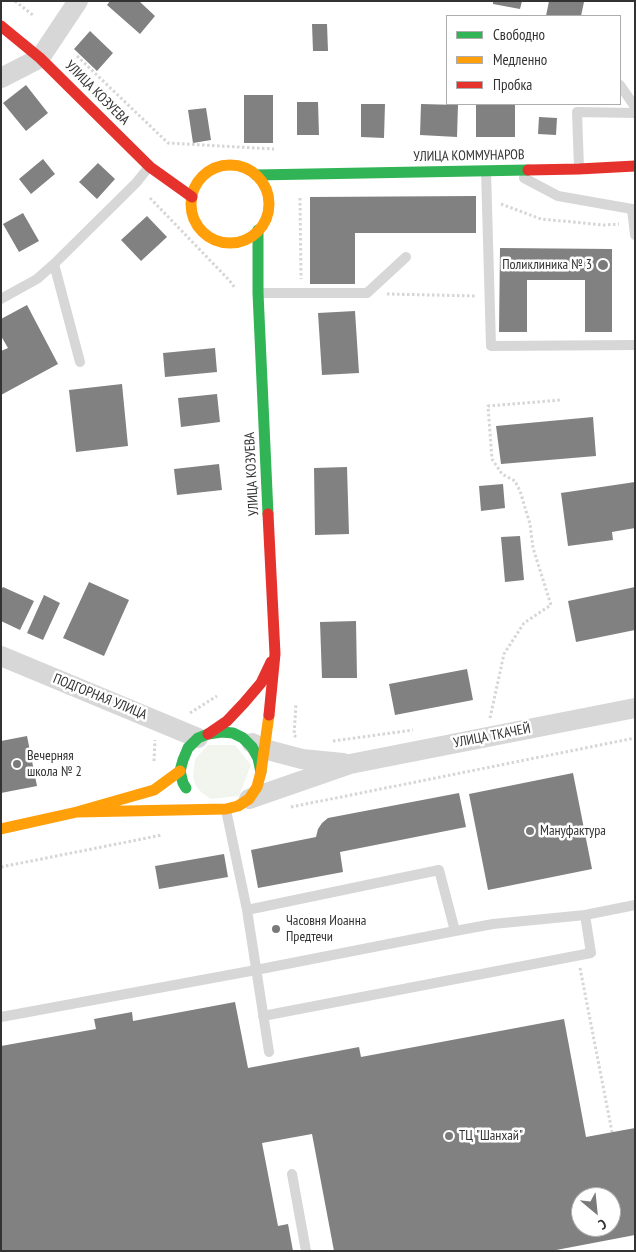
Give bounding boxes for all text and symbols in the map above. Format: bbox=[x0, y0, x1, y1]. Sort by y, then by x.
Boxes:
legend bbox=[446, 15, 621, 105]
text: Свободно bbox=[493, 25, 545, 44]
text: Медленно bbox=[493, 50, 547, 69]
street label: УЛИЦА КОЗУЕВА bbox=[61, 57, 133, 129]
text: Пробка bbox=[493, 75, 532, 94]
street label: УЛИЦА КОММУНАРОВ bbox=[413, 147, 525, 165]
place label: Поликлиника № 3 bbox=[502, 257, 592, 273]
marker: Поликлиника № 3 bbox=[596, 258, 610, 272]
street label: УЛИЦА КОЗУЕВА bbox=[241, 432, 263, 516]
street label: ПОДГОРНАЯ УЛИЦА bbox=[51, 671, 149, 723]
street label: УЛИЦА ТКАЧЕЙ bbox=[452, 720, 532, 752]
place label: Вечерняя школа № 2 bbox=[27, 748, 82, 780]
marker: Вечерняя школа № 2 bbox=[11, 758, 23, 770]
place label: Мануфактура bbox=[540, 823, 606, 839]
marker: Мануфактура bbox=[524, 825, 536, 837]
place label: Часовня Иоанна Предтечи bbox=[286, 913, 366, 946]
marker: Часовня Иоанна Предтечи bbox=[270, 923, 282, 935]
place label: ТЦ "Шанхай" bbox=[459, 1128, 523, 1144]
marker: ТЦ "Шанхай" bbox=[443, 1130, 455, 1142]
north arrow bbox=[571, 1187, 621, 1237]
text: С bbox=[596, 1215, 610, 1234]

